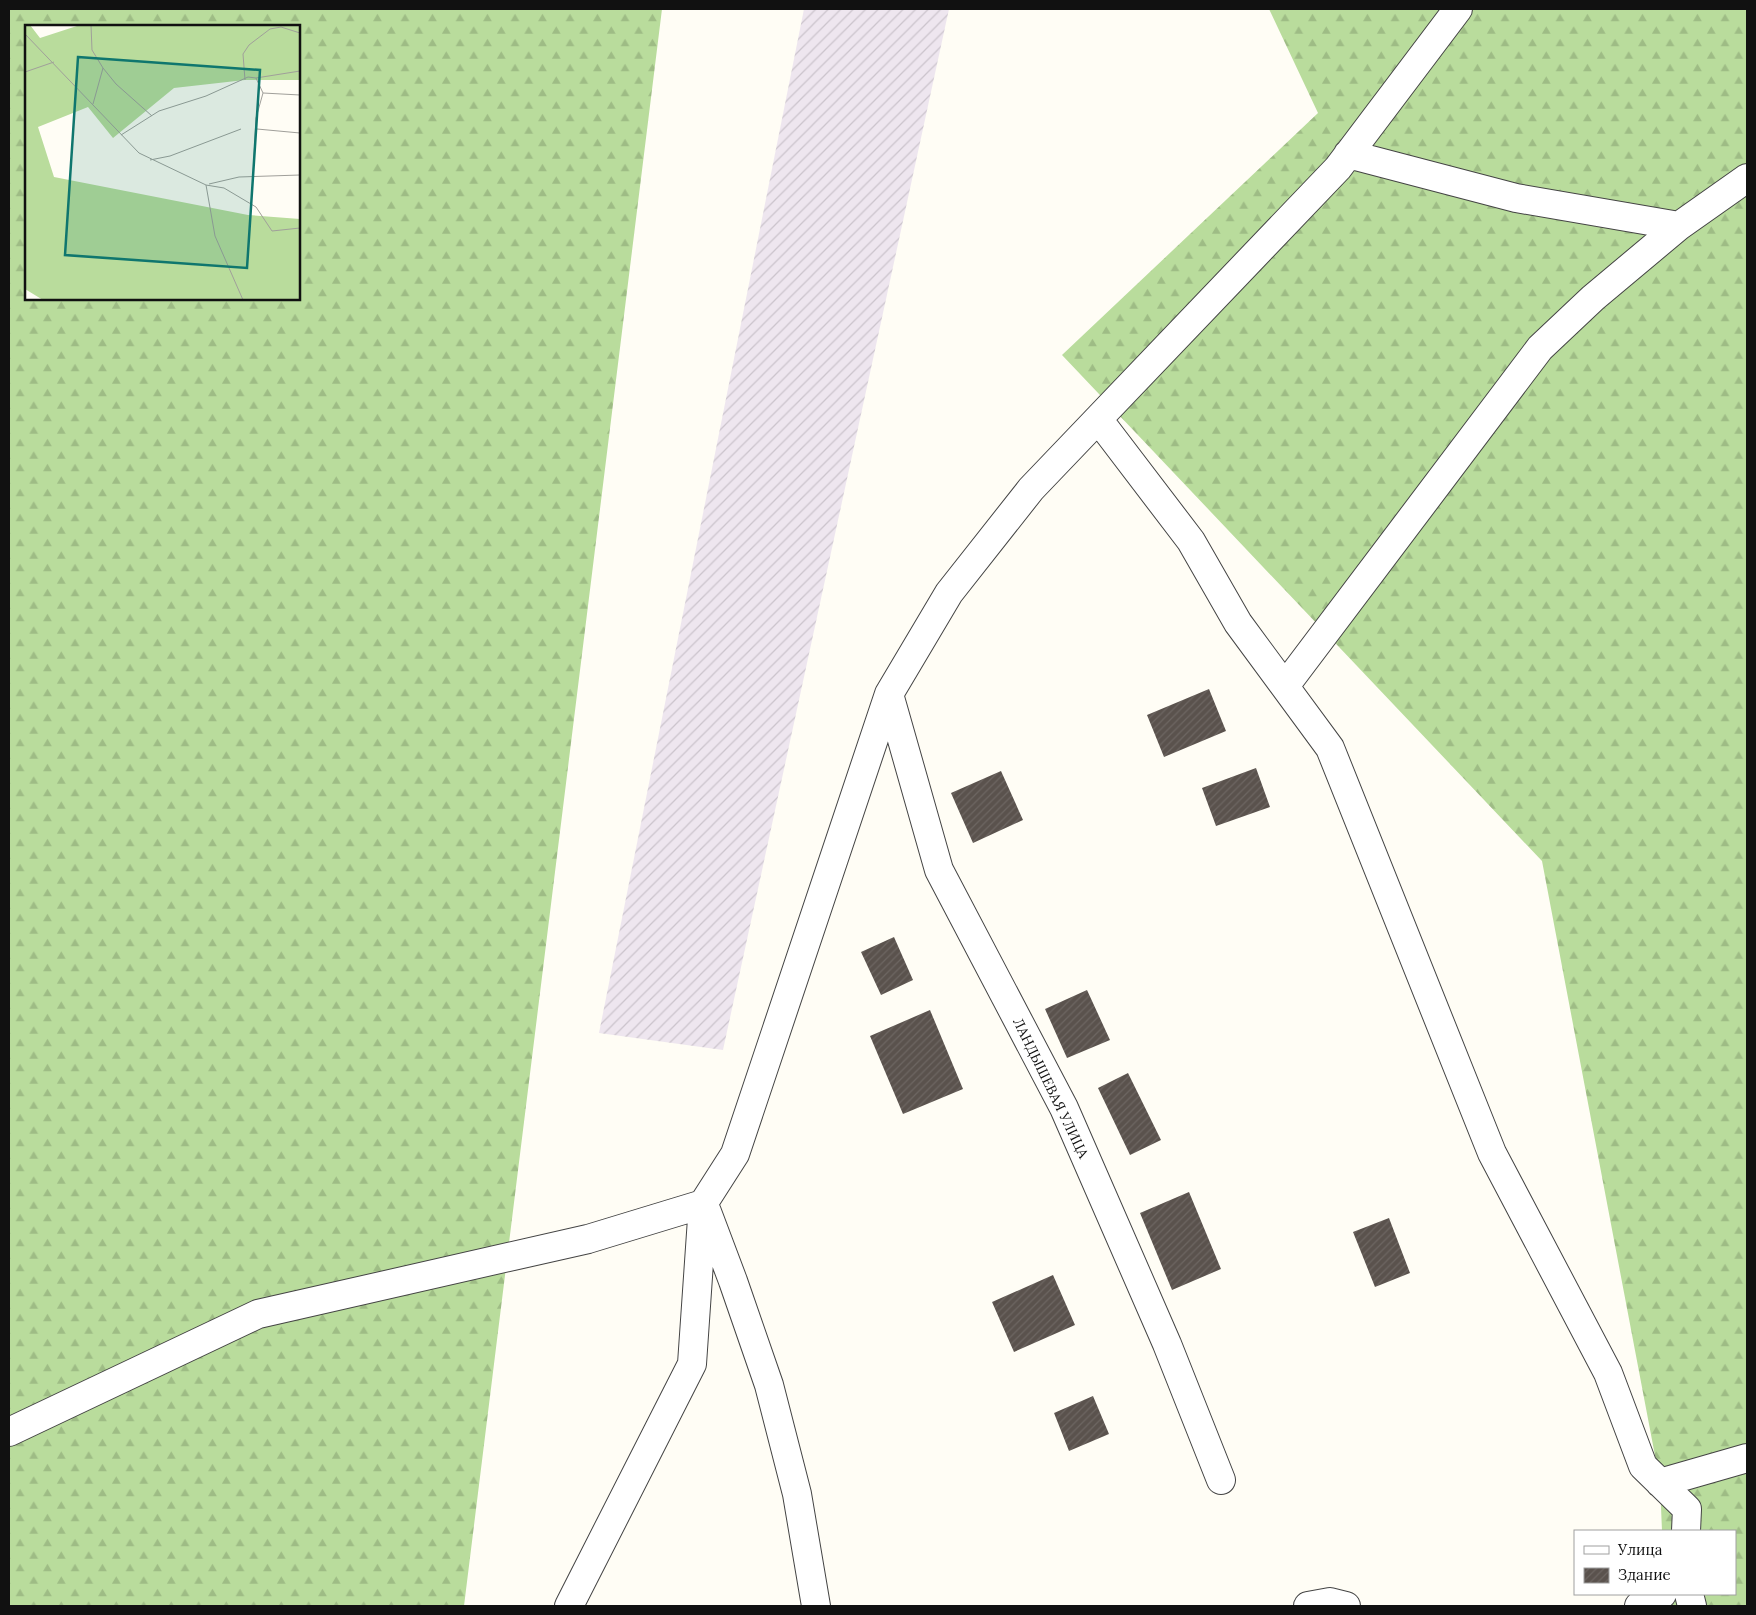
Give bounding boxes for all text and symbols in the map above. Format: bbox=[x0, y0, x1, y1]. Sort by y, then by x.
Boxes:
inset map bbox=[25, 25, 300, 300]
street label: ЛАНДЫШЕВАЯ УЛИЦА bbox=[1009, 1015, 1093, 1161]
legend bbox=[1574, 1530, 1736, 1595]
text: Улица bbox=[1617, 1540, 1663, 1559]
text: Здание bbox=[1618, 1565, 1671, 1584]

